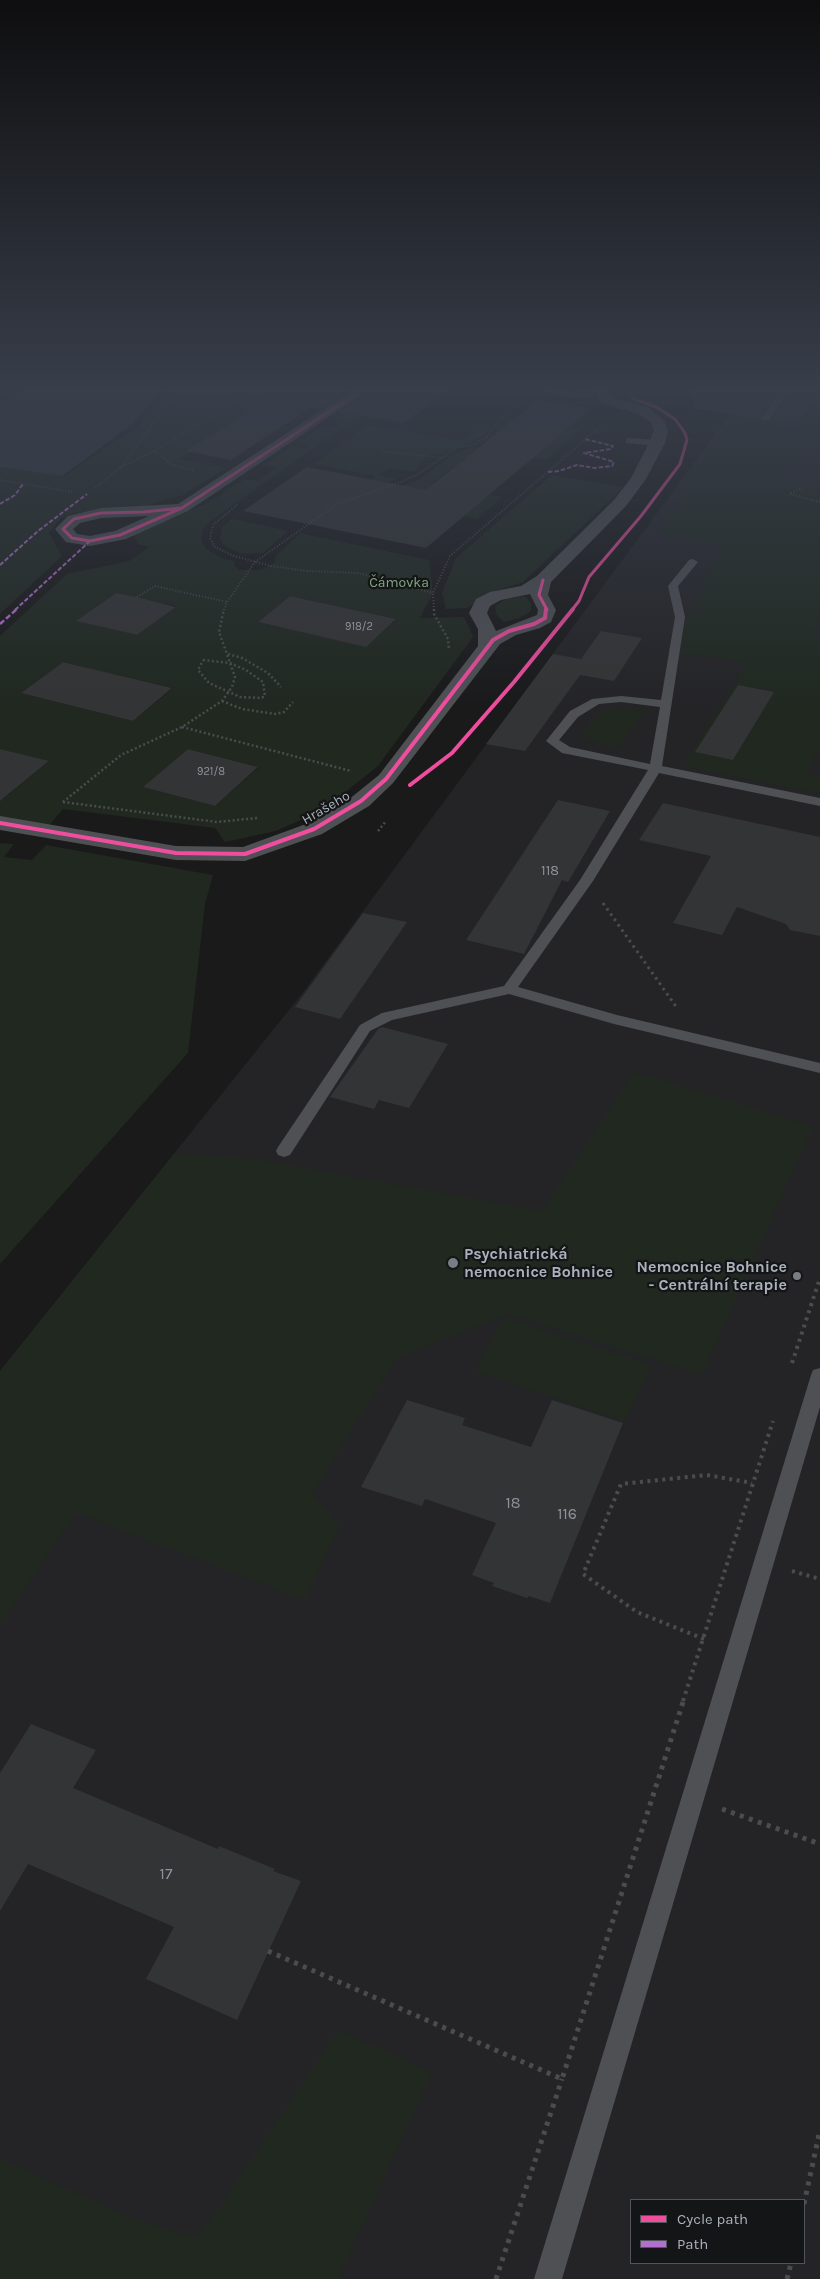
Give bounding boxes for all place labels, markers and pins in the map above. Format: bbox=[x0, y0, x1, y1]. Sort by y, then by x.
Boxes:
place label: Psychiatrická nemocnice Bohnice bbox=[464, 1244, 613, 1282]
marker: Psychiatrická nemocnice Bohnice bbox=[446, 1256, 460, 1270]
place label: Nemocnice Bohnice - Centrální terapie bbox=[637, 1257, 787, 1295]
marker: Nemocnice Bohnice - Centrální terapie bbox=[791, 1270, 803, 1282]

